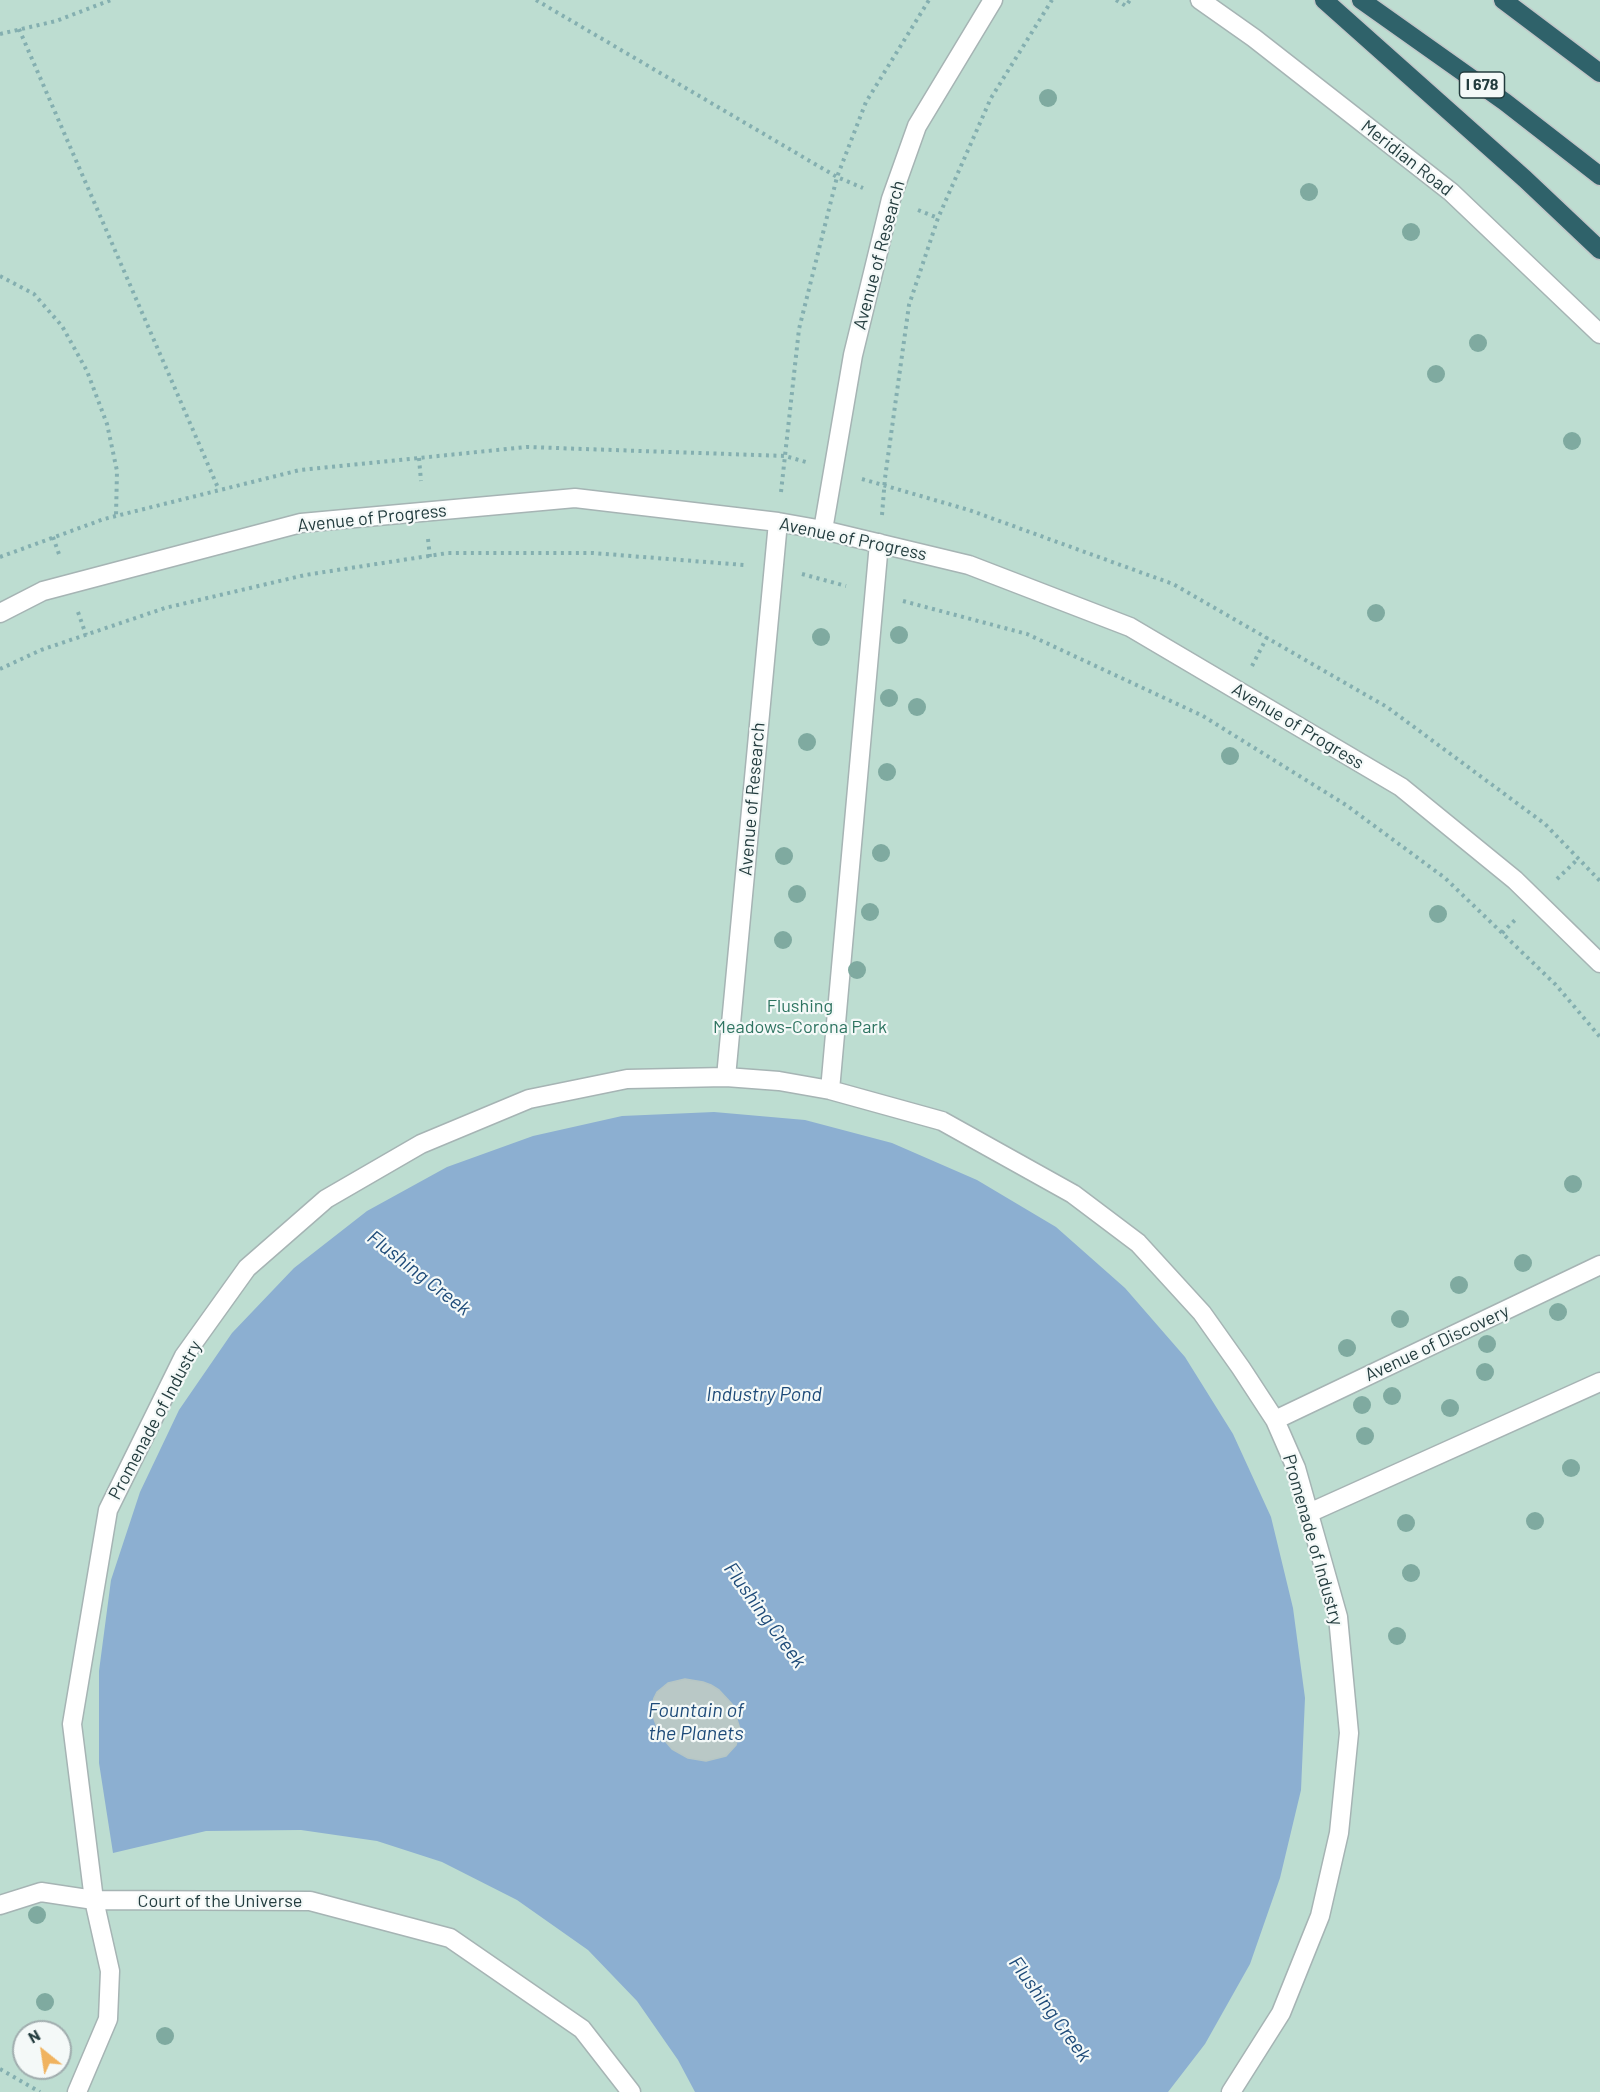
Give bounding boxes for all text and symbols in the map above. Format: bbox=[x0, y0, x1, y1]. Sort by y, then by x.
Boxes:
road number: I 678 bbox=[1460, 72, 1504, 98]
street label: Meridian Road bbox=[1357, 116, 1457, 200]
street label: Avenue of Research bbox=[849, 178, 909, 332]
street label: Avenue of Progress bbox=[296, 499, 448, 537]
street label: Avenue of Progress bbox=[777, 513, 929, 565]
street label: Avenue of Progress bbox=[1228, 678, 1368, 774]
street label: Avenue of Research bbox=[735, 721, 769, 877]
park label: Flushing Meadows-Corona Park bbox=[713, 995, 887, 1038]
water label: Flushing Creek bbox=[363, 1225, 475, 1321]
street label: Avenue of Discovery bbox=[1361, 1300, 1513, 1386]
street label: Promenade of Industry bbox=[104, 1337, 206, 1503]
water label: Industry Pond bbox=[706, 1382, 822, 1406]
street label: Promenade of Industry bbox=[1278, 1452, 1348, 1628]
water label: Flushing Creek bbox=[719, 1558, 811, 1672]
water label: Fountain of the Planets bbox=[648, 1698, 744, 1745]
street label: Court of the Universe bbox=[138, 1890, 302, 1912]
water label: Flushing Creek bbox=[1004, 1952, 1096, 2066]
north arrow bbox=[12, 2020, 72, 2080]
text: N bbox=[24, 2025, 43, 2047]

